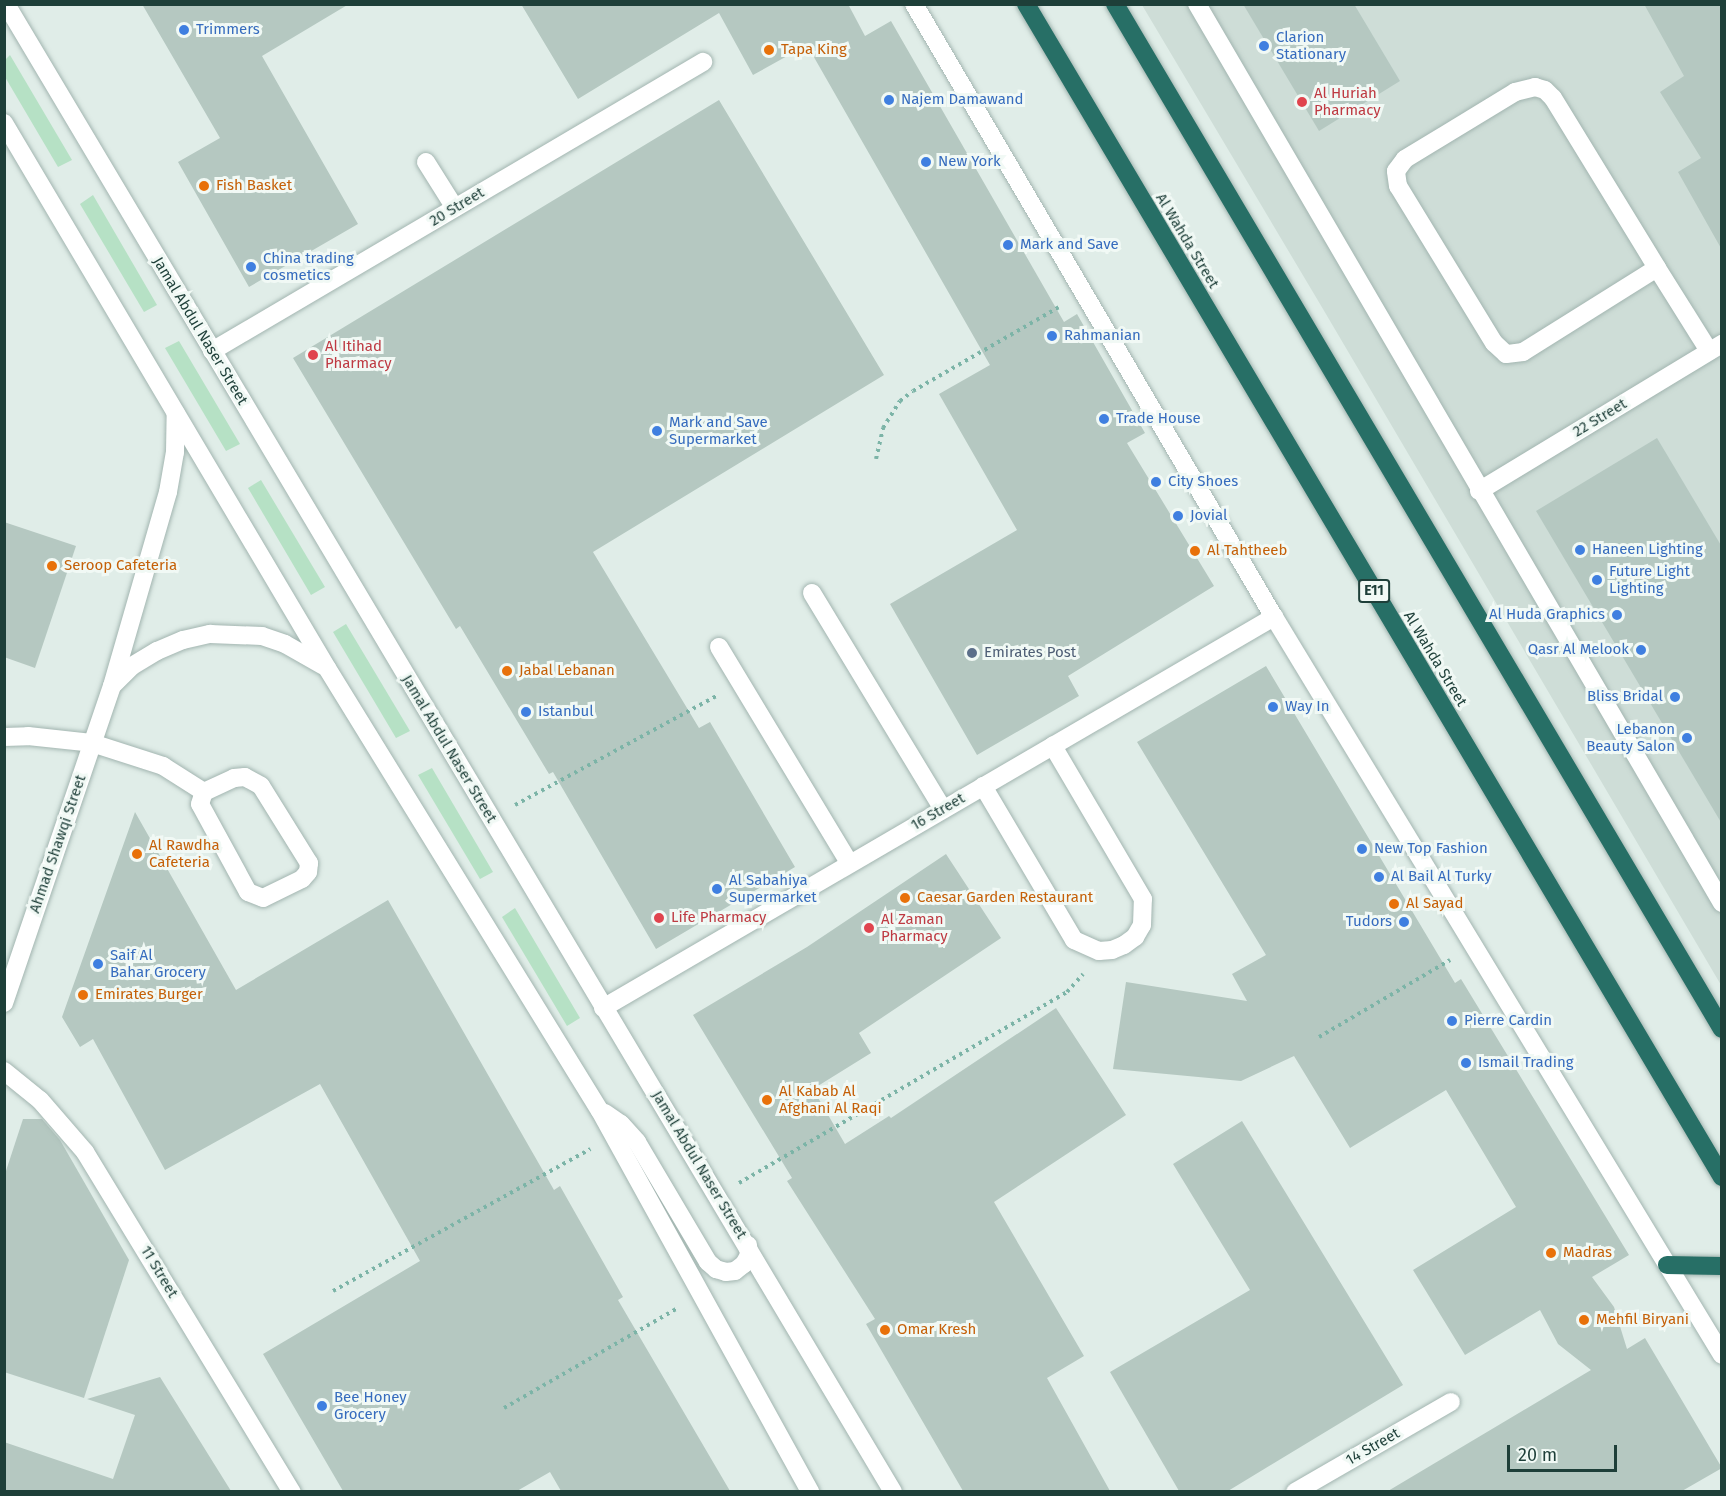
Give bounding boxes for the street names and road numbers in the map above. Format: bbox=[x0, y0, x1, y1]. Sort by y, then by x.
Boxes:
street label: 20 Street bbox=[426, 184, 488, 230]
street label: Al Wahda Street bbox=[1152, 190, 1222, 292]
street label: Jamal Abdul Naser Street bbox=[149, 254, 251, 408]
street label: 22 Street bbox=[1570, 395, 1630, 441]
road number: E11 bbox=[1358, 580, 1390, 602]
street label: Al Wahda Street bbox=[1400, 608, 1470, 710]
street label: Jamal Abdul Naser Street bbox=[398, 672, 500, 826]
street label: Ahmad Shawqi Street bbox=[26, 773, 90, 915]
street label: 16 Street bbox=[908, 789, 968, 835]
street label: Jamal Abdul Naser Street bbox=[648, 1088, 750, 1242]
street label: 11 Street bbox=[136, 1243, 182, 1301]
street label: 14 Street bbox=[1343, 1424, 1403, 1470]

